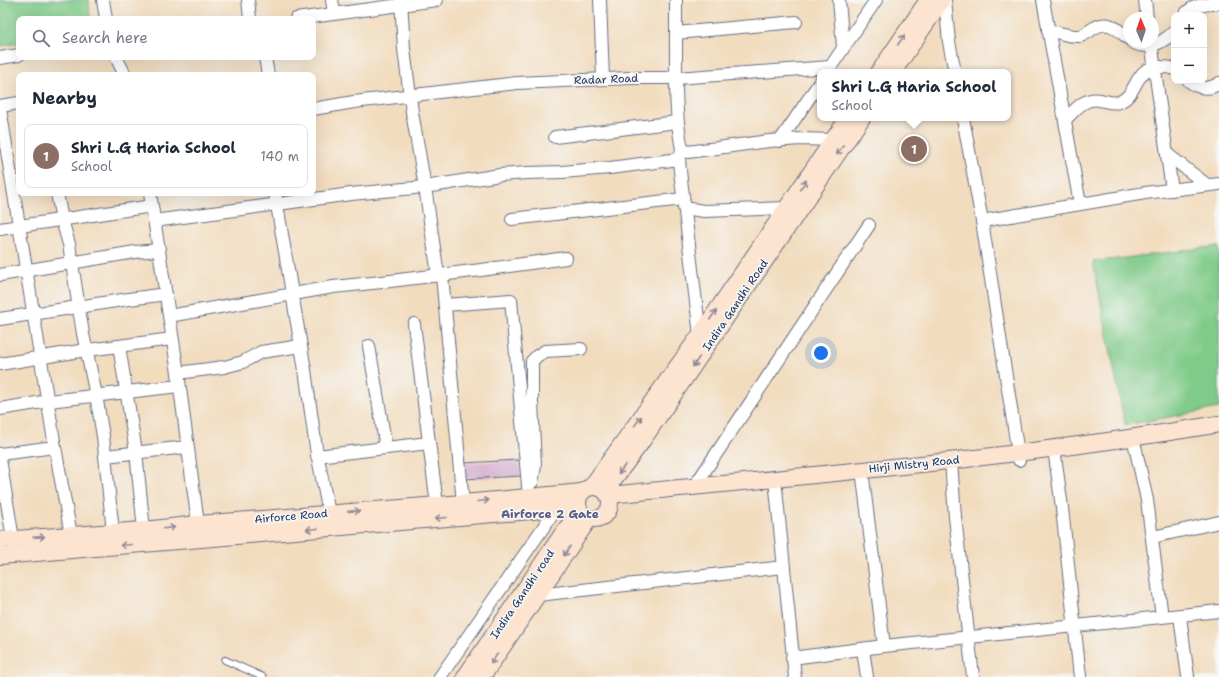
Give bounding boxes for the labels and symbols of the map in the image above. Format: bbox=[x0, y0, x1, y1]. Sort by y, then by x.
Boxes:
north arrow bbox=[1123, 12, 1159, 48]
one-way arrow bbox=[897, 35, 905, 46]
street label: Radar Road bbox=[574, 71, 638, 88]
pin: 1 bbox=[901, 134, 927, 164]
one-way arrow bbox=[836, 144, 844, 155]
one-way arrow bbox=[799, 179, 807, 190]
street label: Indira Gandhi Road bbox=[699, 257, 772, 354]
one-way arrow bbox=[709, 310, 717, 321]
your location bbox=[811, 343, 831, 363]
one-way arrow bbox=[692, 356, 700, 367]
one-way arrow bbox=[634, 416, 642, 427]
street label: Hirji Mistry Road bbox=[868, 452, 960, 477]
one-way arrow bbox=[618, 463, 626, 474]
one-way arrow bbox=[476, 497, 489, 505]
street label: Airforce Road bbox=[254, 506, 328, 527]
district label: Airforce 2 Gate bbox=[501, 506, 599, 522]
one-way arrow bbox=[347, 508, 360, 515]
one-way arrow bbox=[435, 515, 448, 522]
one-way arrow bbox=[162, 524, 175, 531]
one-way arrow bbox=[306, 526, 319, 533]
one-way arrow bbox=[32, 534, 45, 541]
one-way arrow bbox=[120, 541, 133, 548]
one-way arrow bbox=[563, 545, 571, 556]
street label: Indira Gandhi road bbox=[487, 547, 558, 642]
one-way arrow bbox=[490, 653, 498, 664]

